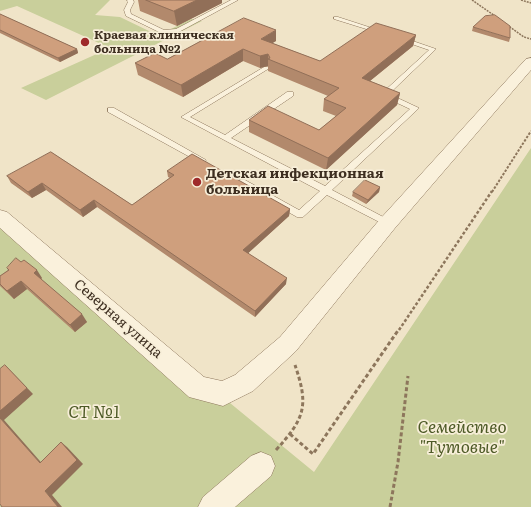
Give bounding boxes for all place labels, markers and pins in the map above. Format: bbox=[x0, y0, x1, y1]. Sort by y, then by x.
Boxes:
place label: Краевая клиническая больница №2 bbox=[94, 28, 234, 56]
marker: Краевая клиническая больница №2 bbox=[79, 36, 91, 48]
place label: Детская инфекционная больница bbox=[206, 166, 384, 198]
marker: Детская инфекционная больница bbox=[191, 176, 203, 188]

